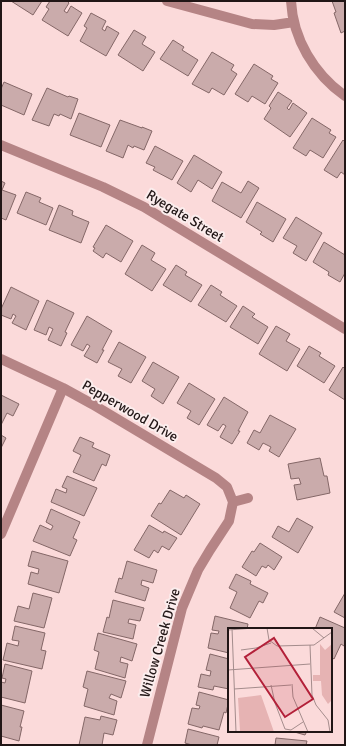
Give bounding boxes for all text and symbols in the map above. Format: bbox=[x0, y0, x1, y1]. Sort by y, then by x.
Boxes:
street label: Ryegate Street bbox=[143, 186, 227, 246]
street label: Pepperwood Drive bbox=[79, 377, 181, 445]
street label: Willow Creek Drive bbox=[136, 586, 184, 700]
inset map bbox=[228, 628, 332, 732]

